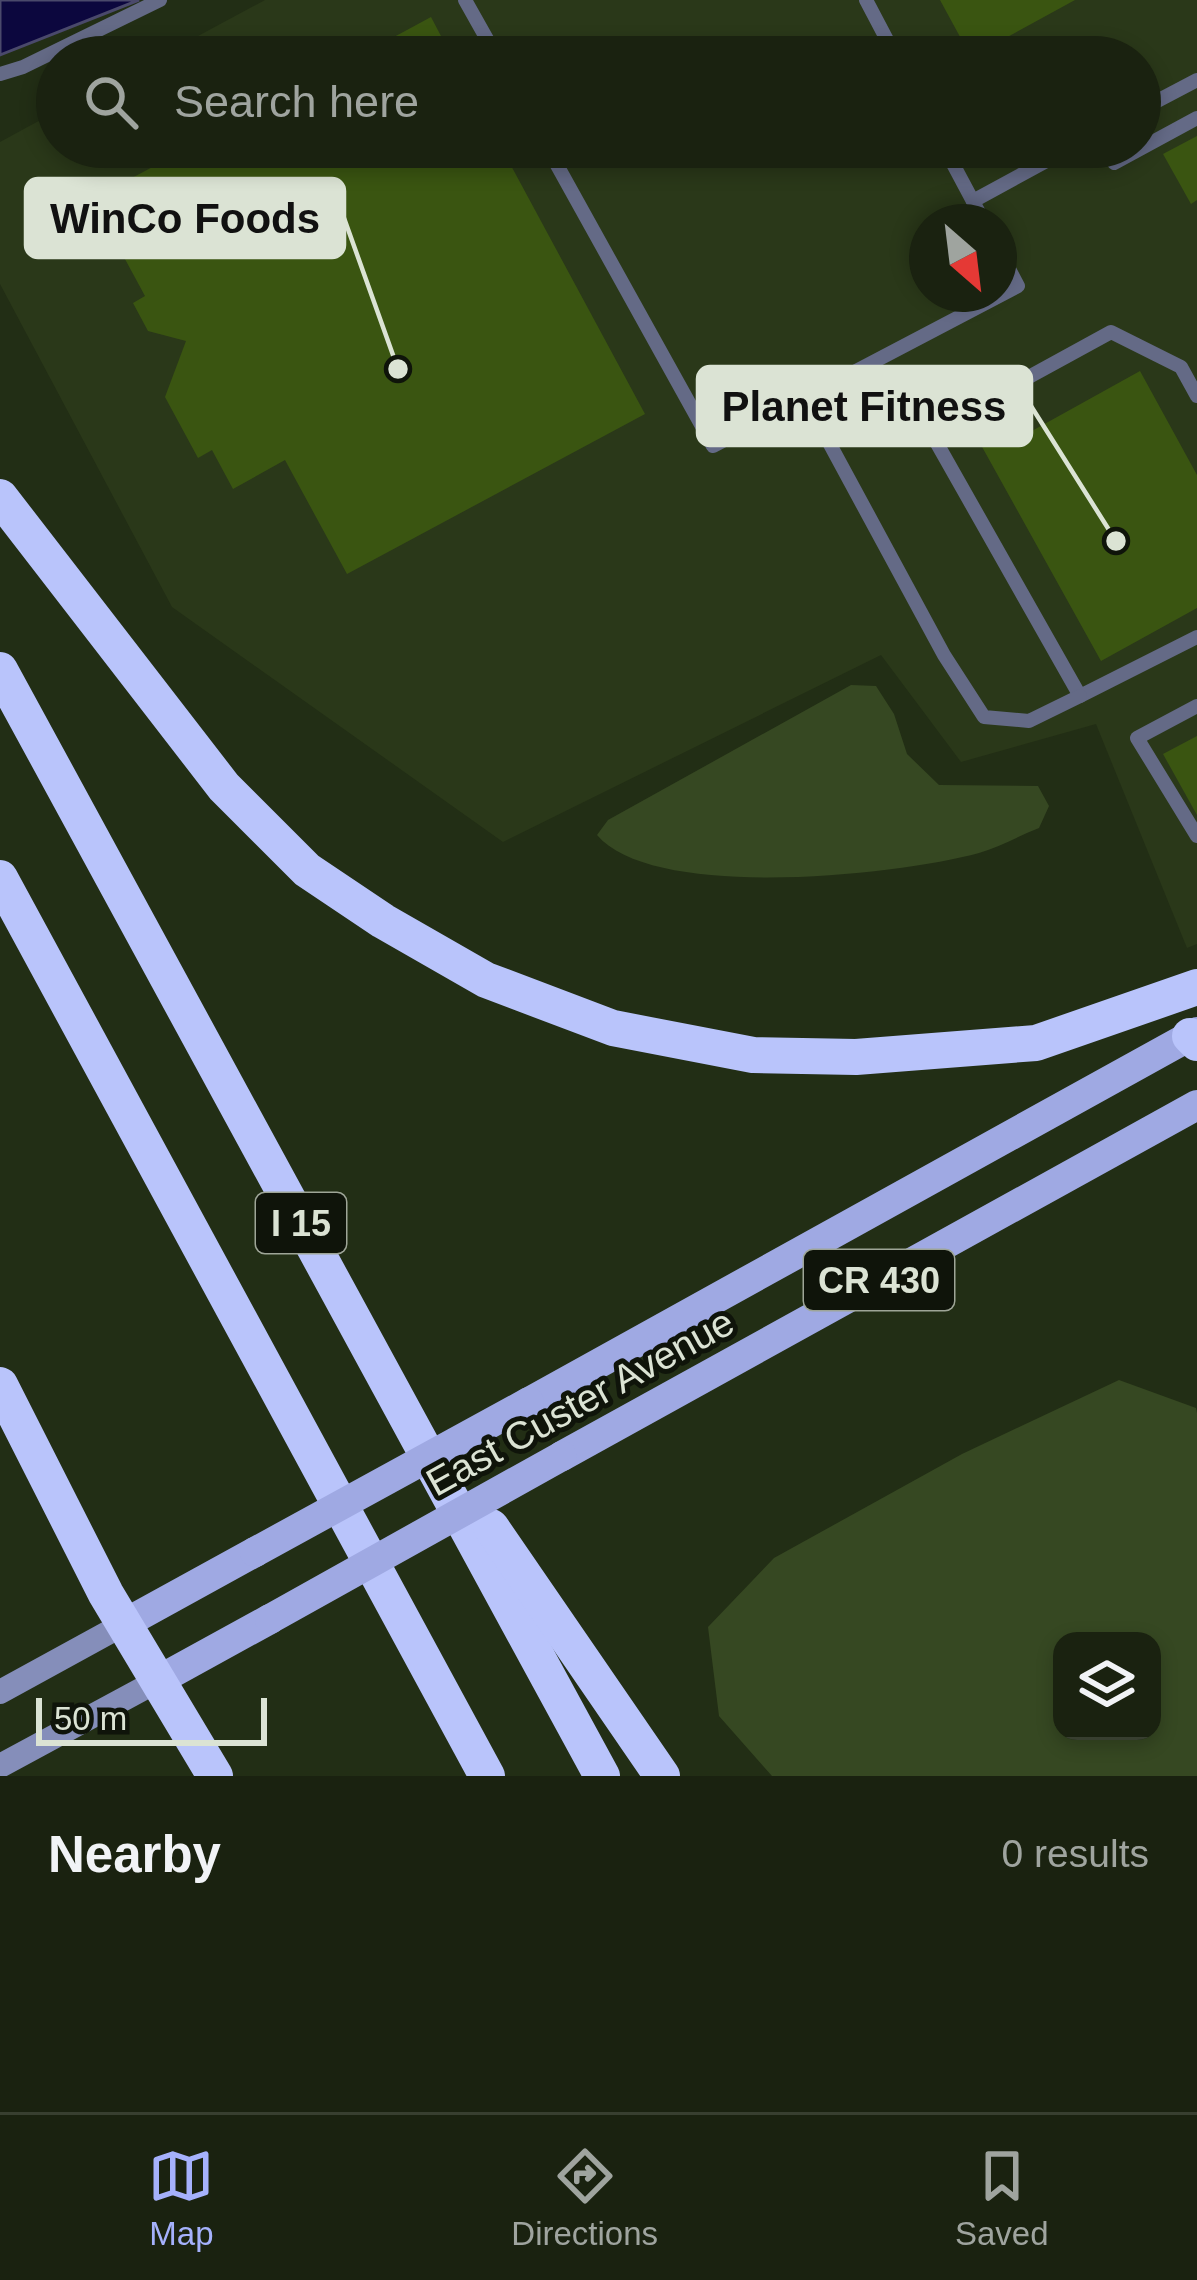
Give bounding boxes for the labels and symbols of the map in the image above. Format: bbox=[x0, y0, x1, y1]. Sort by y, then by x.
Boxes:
callout: WinCo Foods bbox=[26, 179, 344, 257]
text: WinCo Foods bbox=[50, 195, 320, 242]
north arrow bbox=[909, 204, 1017, 312]
callout: Planet Fitness bbox=[698, 367, 1031, 445]
text: Planet Fitness bbox=[722, 383, 1006, 430]
road number: I 15 bbox=[256, 1193, 346, 1253]
road number: CR 430 bbox=[804, 1250, 954, 1310]
street label: East Custer Avenue bbox=[419, 1300, 741, 1504]
scale bar bbox=[36, 1692, 267, 1745]

